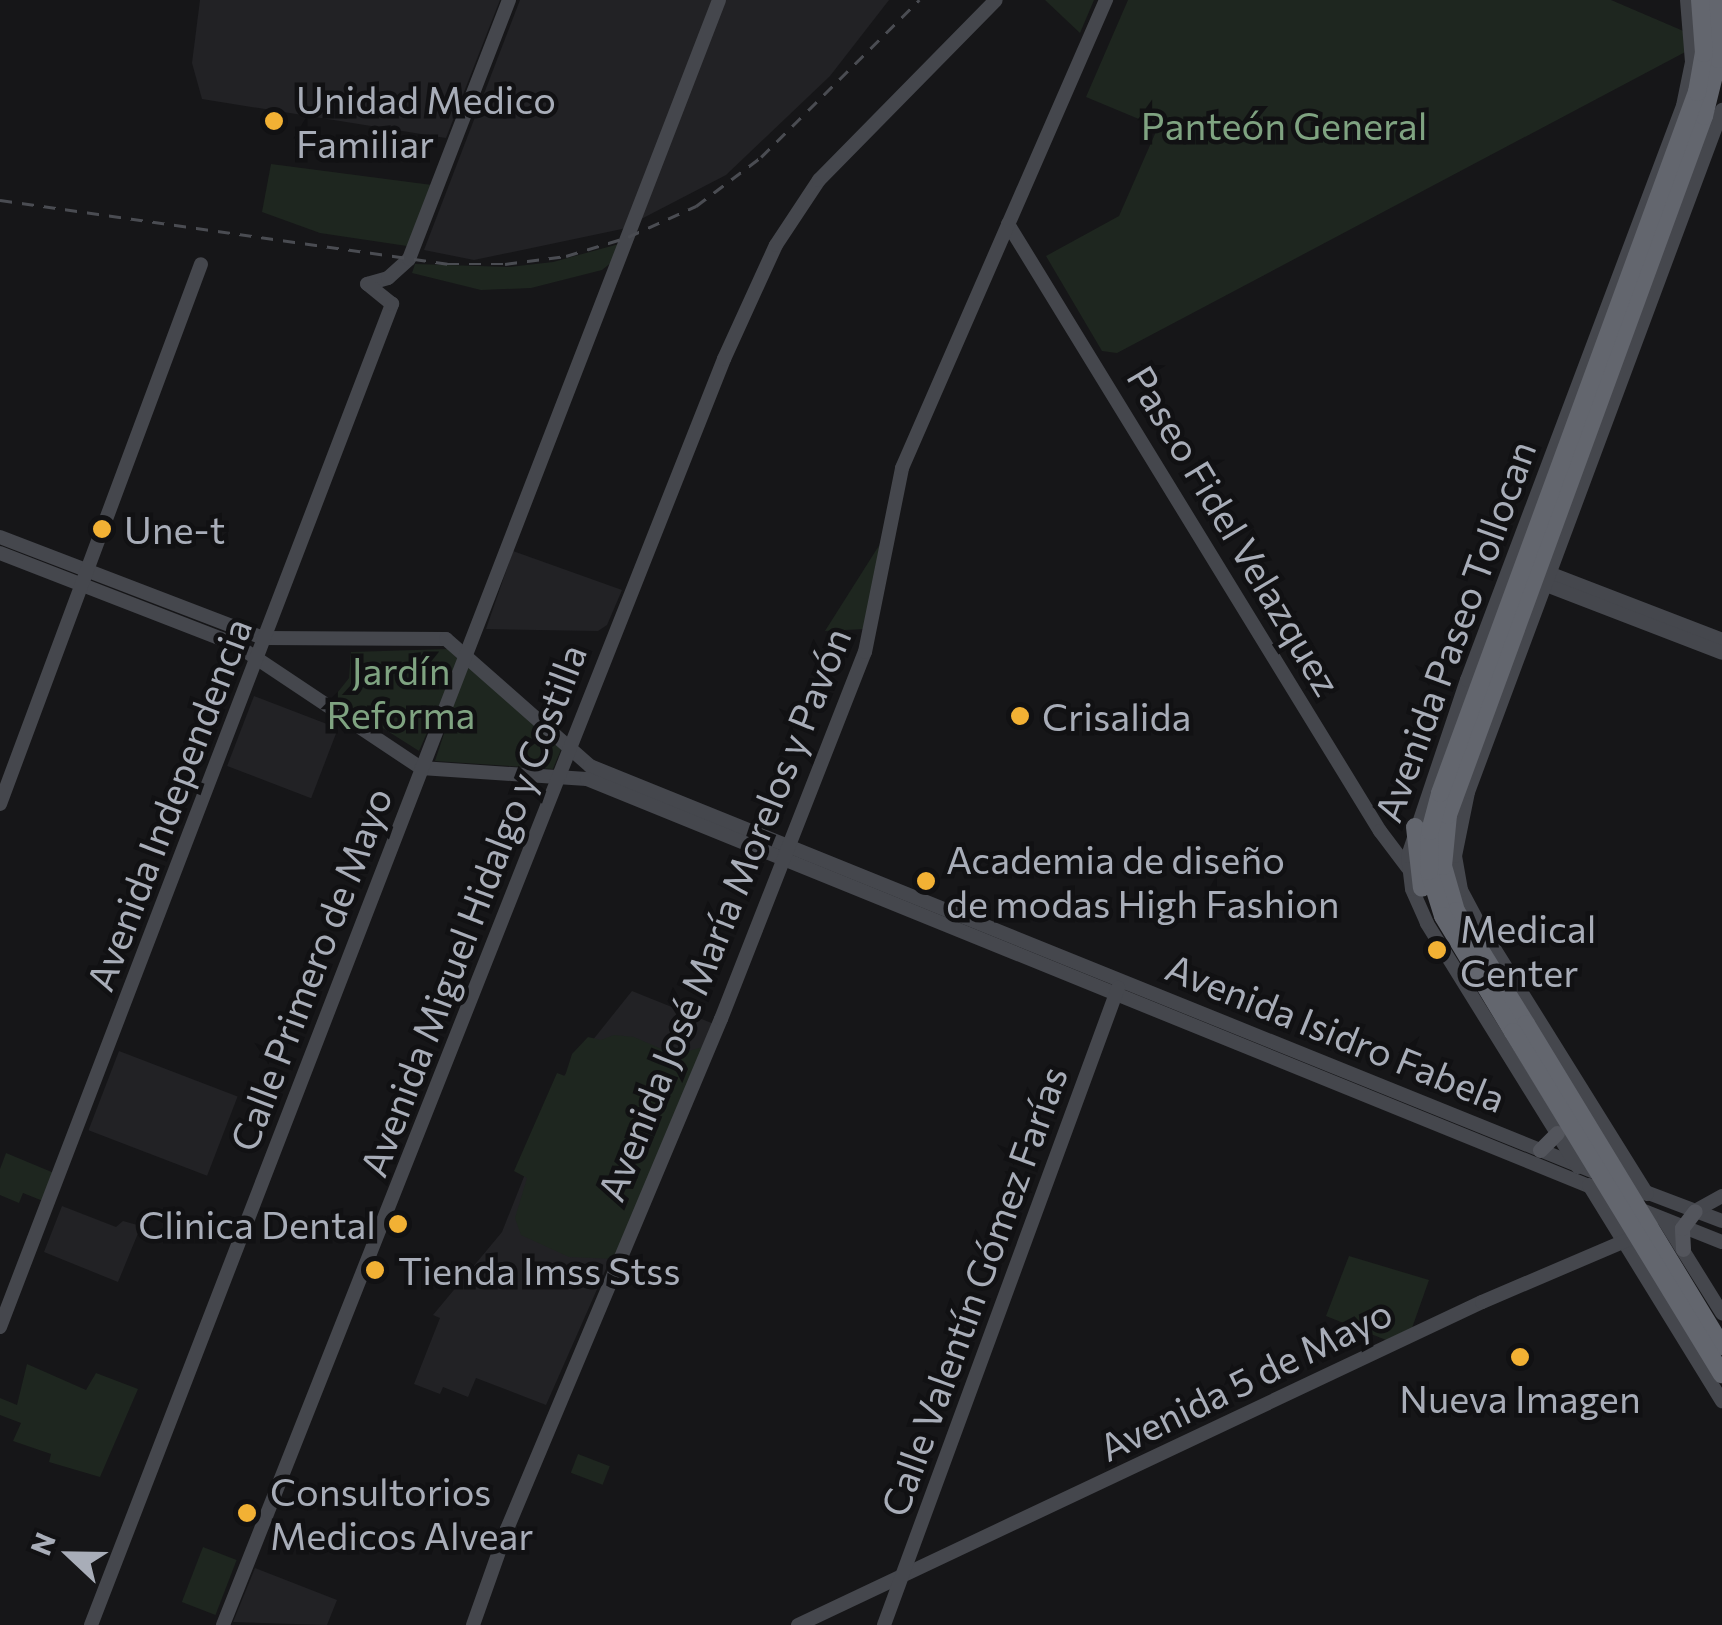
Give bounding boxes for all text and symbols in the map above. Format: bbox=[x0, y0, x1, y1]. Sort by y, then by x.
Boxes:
place label: Unidad Medico Familiar bbox=[296, 76, 556, 165]
park label: Panteón General bbox=[1141, 102, 1427, 148]
marker: Unidad Medico Familiar bbox=[261, 108, 287, 134]
street label: Paseo Fidel Velazquez bbox=[1119, 357, 1351, 703]
street label: Avenida Paseo Tollocan bbox=[1364, 434, 1544, 828]
place label: Une-t bbox=[124, 506, 225, 552]
marker: Une-t bbox=[89, 516, 115, 542]
street label: Avenida Independencia bbox=[76, 611, 260, 997]
street label: Avenida José María Morelos y Pavón bbox=[587, 621, 859, 1207]
street label: Avenida Miguel Hidalgo y Costilla bbox=[349, 638, 595, 1182]
park label: Jardín Reforma bbox=[327, 647, 475, 736]
place label: Crisalida bbox=[1042, 693, 1191, 739]
marker: Crisalida bbox=[1007, 703, 1033, 729]
street label: Calle Primero de Mayo bbox=[220, 781, 400, 1157]
place label: Academia de diseño de modas High Fashion bbox=[946, 836, 1340, 926]
marker: Academia de diseño de modas High Fashion bbox=[915, 870, 937, 892]
place label: Medical Center bbox=[1460, 905, 1596, 994]
marker: Medical Center bbox=[1424, 937, 1450, 963]
street label: Avenida Isidro Fabela bbox=[1160, 943, 1512, 1121]
street label: Calle Valentín Gómez Farías bbox=[870, 1060, 1076, 1522]
place label: Clinica Dental bbox=[138, 1201, 376, 1247]
marker: Clinica Dental bbox=[385, 1211, 411, 1237]
place label: Tienda Imss Stss bbox=[398, 1247, 681, 1293]
marker: Tienda Imss Stss bbox=[362, 1257, 388, 1283]
street label: Avenida 5 de Mayo bbox=[1091, 1288, 1399, 1470]
marker: Nueva Imagen bbox=[1507, 1344, 1533, 1370]
place label: Nueva Imagen bbox=[1399, 1375, 1641, 1421]
place label: Consultorios Medicos Alvear bbox=[270, 1468, 534, 1558]
marker: Consultorios Medicos Alvear bbox=[234, 1500, 260, 1526]
north arrow bbox=[20, 1505, 120, 1605]
text: N bbox=[22, 1528, 62, 1560]

